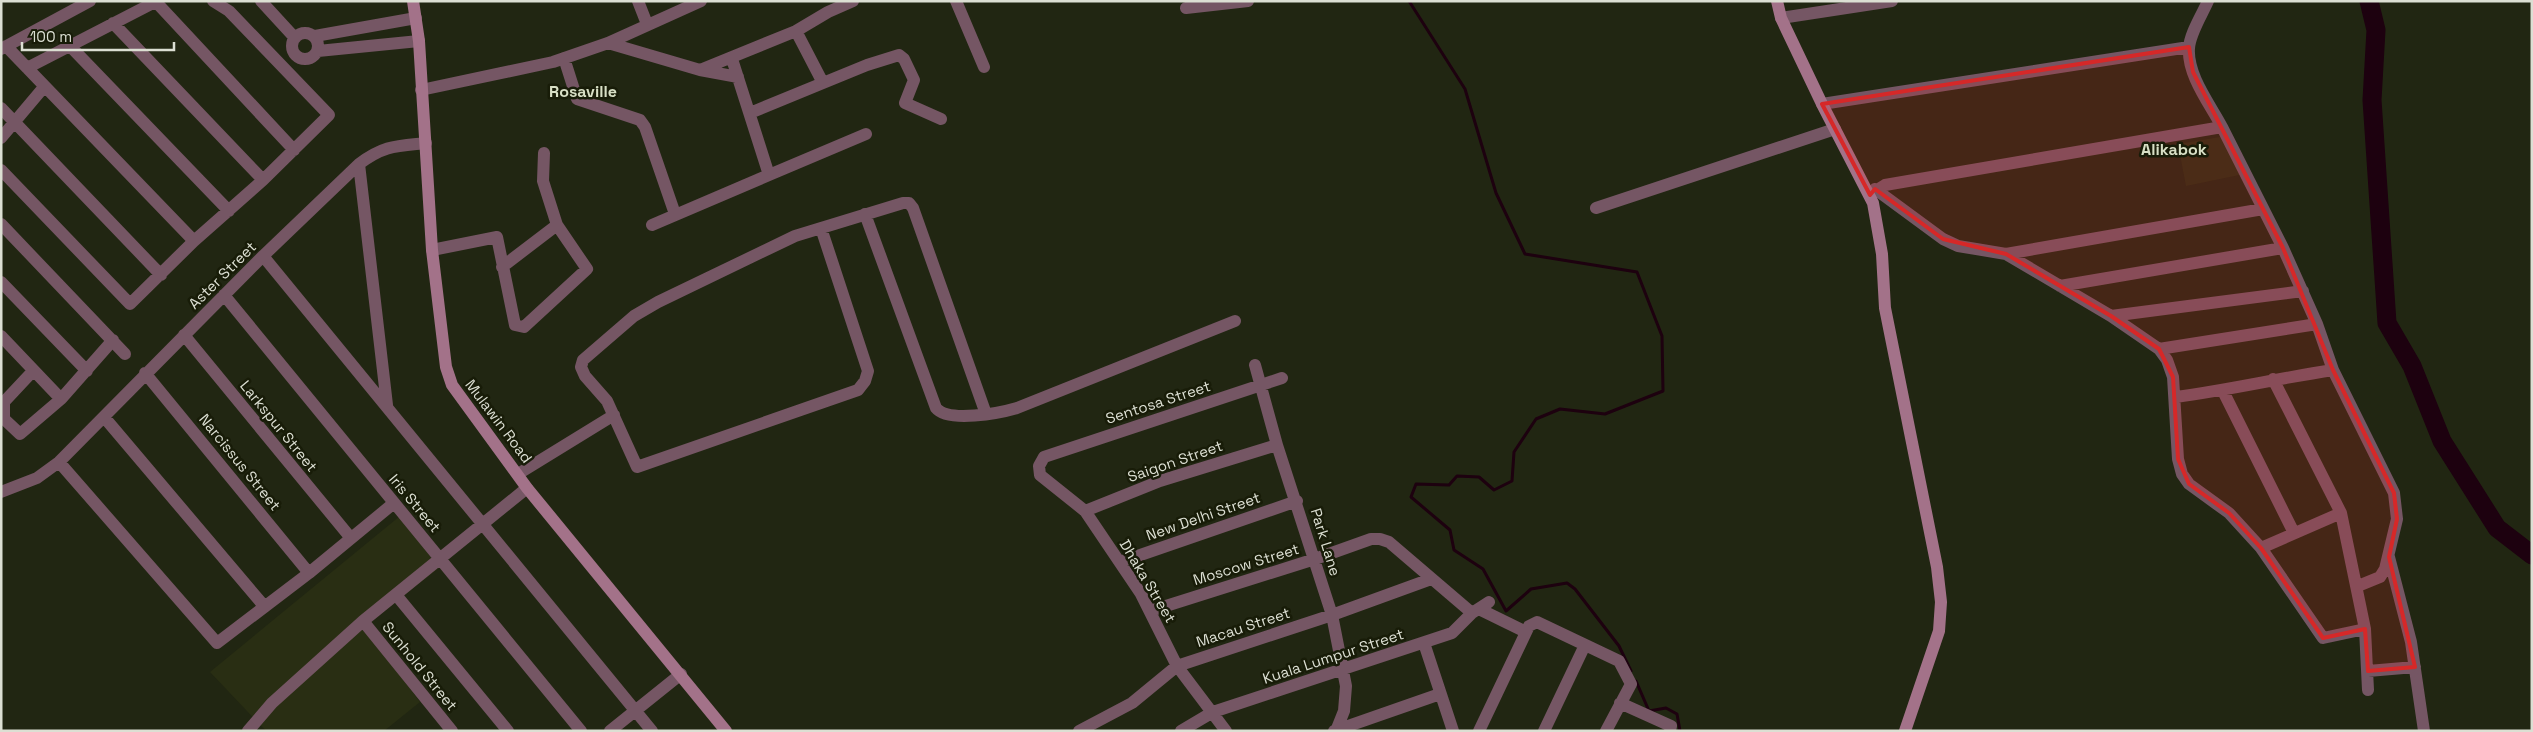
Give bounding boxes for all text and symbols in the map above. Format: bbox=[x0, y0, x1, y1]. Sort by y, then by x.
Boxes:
scale bar bbox=[22, 20, 175, 52]
text: 100 m bbox=[30, 27, 72, 46]
district label: Rosaville bbox=[549, 81, 617, 102]
district label: Alikabok bbox=[2141, 139, 2207, 160]
street label: Aster Street bbox=[184, 237, 260, 313]
street label: Mulawin Road bbox=[461, 375, 537, 467]
street label: Larkspur Street bbox=[236, 376, 322, 476]
street label: Sentosa Street bbox=[1103, 376, 1213, 428]
street label: Narcissus Street bbox=[195, 410, 285, 514]
street label: Saigon Street bbox=[1125, 436, 1225, 486]
street label: Iris Street bbox=[385, 470, 445, 536]
street label: New Delhi Street bbox=[1143, 488, 1263, 544]
street label: Park Lane bbox=[1307, 506, 1345, 578]
street label: Dhaka Street bbox=[1116, 536, 1180, 626]
street label: Moscow Street bbox=[1191, 539, 1301, 589]
street label: Macau Street bbox=[1194, 603, 1292, 651]
street label: Sunhold Street bbox=[378, 618, 462, 714]
street label: Kuala Lumpur Street bbox=[1260, 624, 1406, 688]

